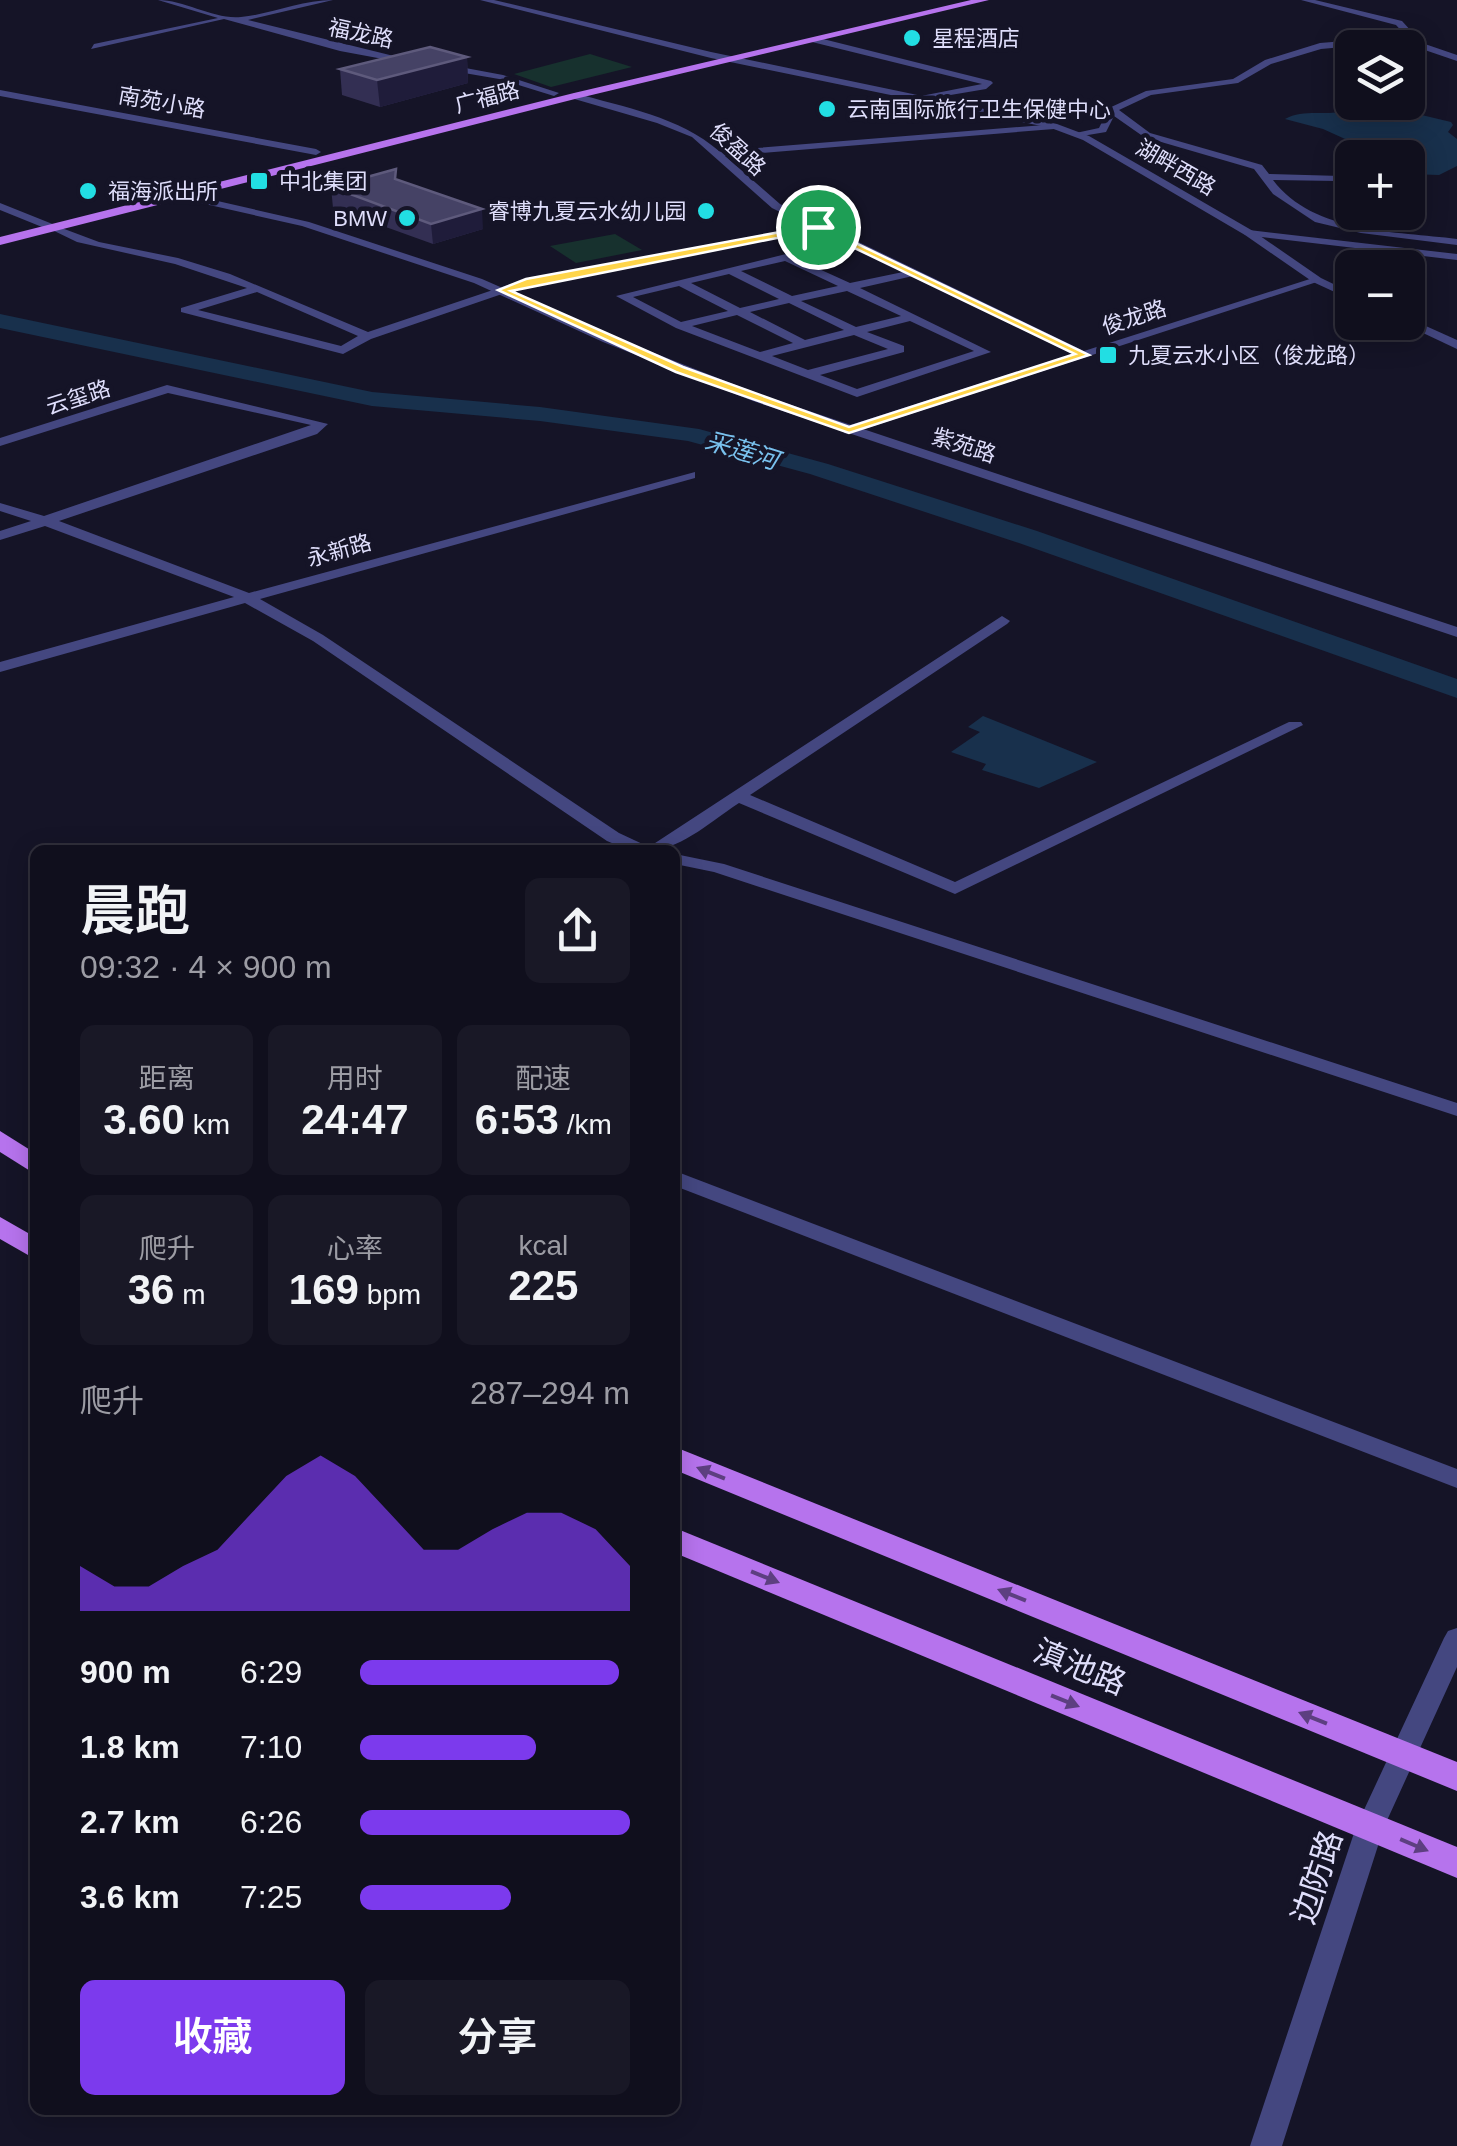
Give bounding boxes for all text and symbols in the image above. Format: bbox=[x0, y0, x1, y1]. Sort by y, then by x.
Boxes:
street label: 福龙路 bbox=[326, 14, 396, 53]
place label: 星程酒店 bbox=[932, 26, 1020, 51]
marker: 星程酒店 bbox=[901, 27, 923, 49]
map controls bbox=[1335, 30, 1425, 340]
button: layers bbox=[1335, 30, 1425, 120]
street label: 广福路 bbox=[452, 77, 522, 118]
street label: 南苑小路 bbox=[116, 83, 207, 122]
place label: 云南国际旅行卫生保健中心 bbox=[847, 97, 1111, 122]
marker: 云南国际旅行卫生保健中心 bbox=[816, 98, 838, 120]
street label: 俊盈路 bbox=[705, 118, 771, 181]
street label: 湖畔西路 bbox=[1131, 135, 1220, 200]
button: + bbox=[1335, 140, 1425, 230]
place label: 中北集团 bbox=[279, 169, 367, 194]
marker: 中北集团 bbox=[248, 170, 270, 192]
place label: 福海派出所 bbox=[108, 179, 218, 204]
marker: 福海派出所 bbox=[77, 180, 99, 202]
pin bbox=[776, 185, 861, 270]
place label: 睿博九夏云水幼儿园 bbox=[488, 199, 686, 224]
marker: 睿博九夏云水幼儿园 bbox=[695, 200, 717, 222]
icon: arrive bbox=[791, 200, 846, 255]
place label: BMW bbox=[333, 206, 387, 231]
marker: BMW bbox=[396, 207, 418, 229]
button: − bbox=[1335, 250, 1425, 340]
street label: 俊龙路 bbox=[1099, 295, 1169, 340]
place label: 九夏云水小区（俊龙路） bbox=[1128, 343, 1370, 368]
marker: 九夏云水小区（俊龙路） bbox=[1097, 344, 1119, 366]
street label: 云玺路 bbox=[43, 375, 113, 420]
street label: 紫苑路 bbox=[929, 423, 999, 468]
water label: 采莲河 bbox=[702, 426, 786, 476]
street label: 永新路 bbox=[304, 529, 374, 572]
button: share bbox=[525, 878, 630, 983]
text: 晨跑 bbox=[80, 880, 190, 942]
text: 09:32 · 4 × 900 m bbox=[80, 949, 332, 985]
text: 距离 bbox=[139, 1063, 195, 1094]
text: 用时 bbox=[327, 1063, 383, 1094]
text: 配速 bbox=[515, 1063, 571, 1094]
text: 3.60 bbox=[103, 1096, 185, 1143]
text: 24:47 bbox=[301, 1096, 409, 1143]
text: 6:53 bbox=[475, 1096, 559, 1143]
text: km bbox=[185, 1109, 230, 1140]
text: /km bbox=[559, 1109, 612, 1140]
text: kcal bbox=[518, 1230, 568, 1261]
text: 爬升 bbox=[139, 1233, 195, 1264]
text: 心率 bbox=[327, 1233, 383, 1264]
text: 225 bbox=[508, 1262, 578, 1309]
text: 36 bbox=[128, 1266, 174, 1313]
text: 169 bbox=[289, 1266, 359, 1313]
text: m bbox=[174, 1279, 206, 1310]
text: bpm bbox=[359, 1279, 421, 1310]
text: 287–294 m bbox=[470, 1375, 630, 1411]
text: 爬升 bbox=[80, 1383, 144, 1419]
one-way arrow bbox=[696, 1464, 726, 1480]
one-way arrow bbox=[750, 1569, 780, 1585]
one-way arrow bbox=[997, 1587, 1027, 1603]
street label: 滇池路 bbox=[1029, 1632, 1131, 1702]
text: 900 m bbox=[80, 1654, 171, 1690]
text: 6:29 bbox=[240, 1654, 302, 1690]
one-way arrow bbox=[1051, 1693, 1080, 1709]
one-way arrow bbox=[1298, 1710, 1328, 1726]
text: 1.8 km bbox=[80, 1729, 180, 1765]
text: 7:10 bbox=[240, 1729, 302, 1765]
text: 2.7 km bbox=[80, 1804, 180, 1840]
text: 6:26 bbox=[240, 1804, 302, 1840]
street label: 边防路 bbox=[1285, 1826, 1349, 1928]
one-way arrow bbox=[1399, 1838, 1429, 1854]
text: 3.6 km bbox=[80, 1879, 180, 1915]
text: 7:25 bbox=[240, 1879, 302, 1915]
button: 收藏 bbox=[80, 1980, 345, 2095]
button: 分享 bbox=[365, 1980, 630, 2095]

